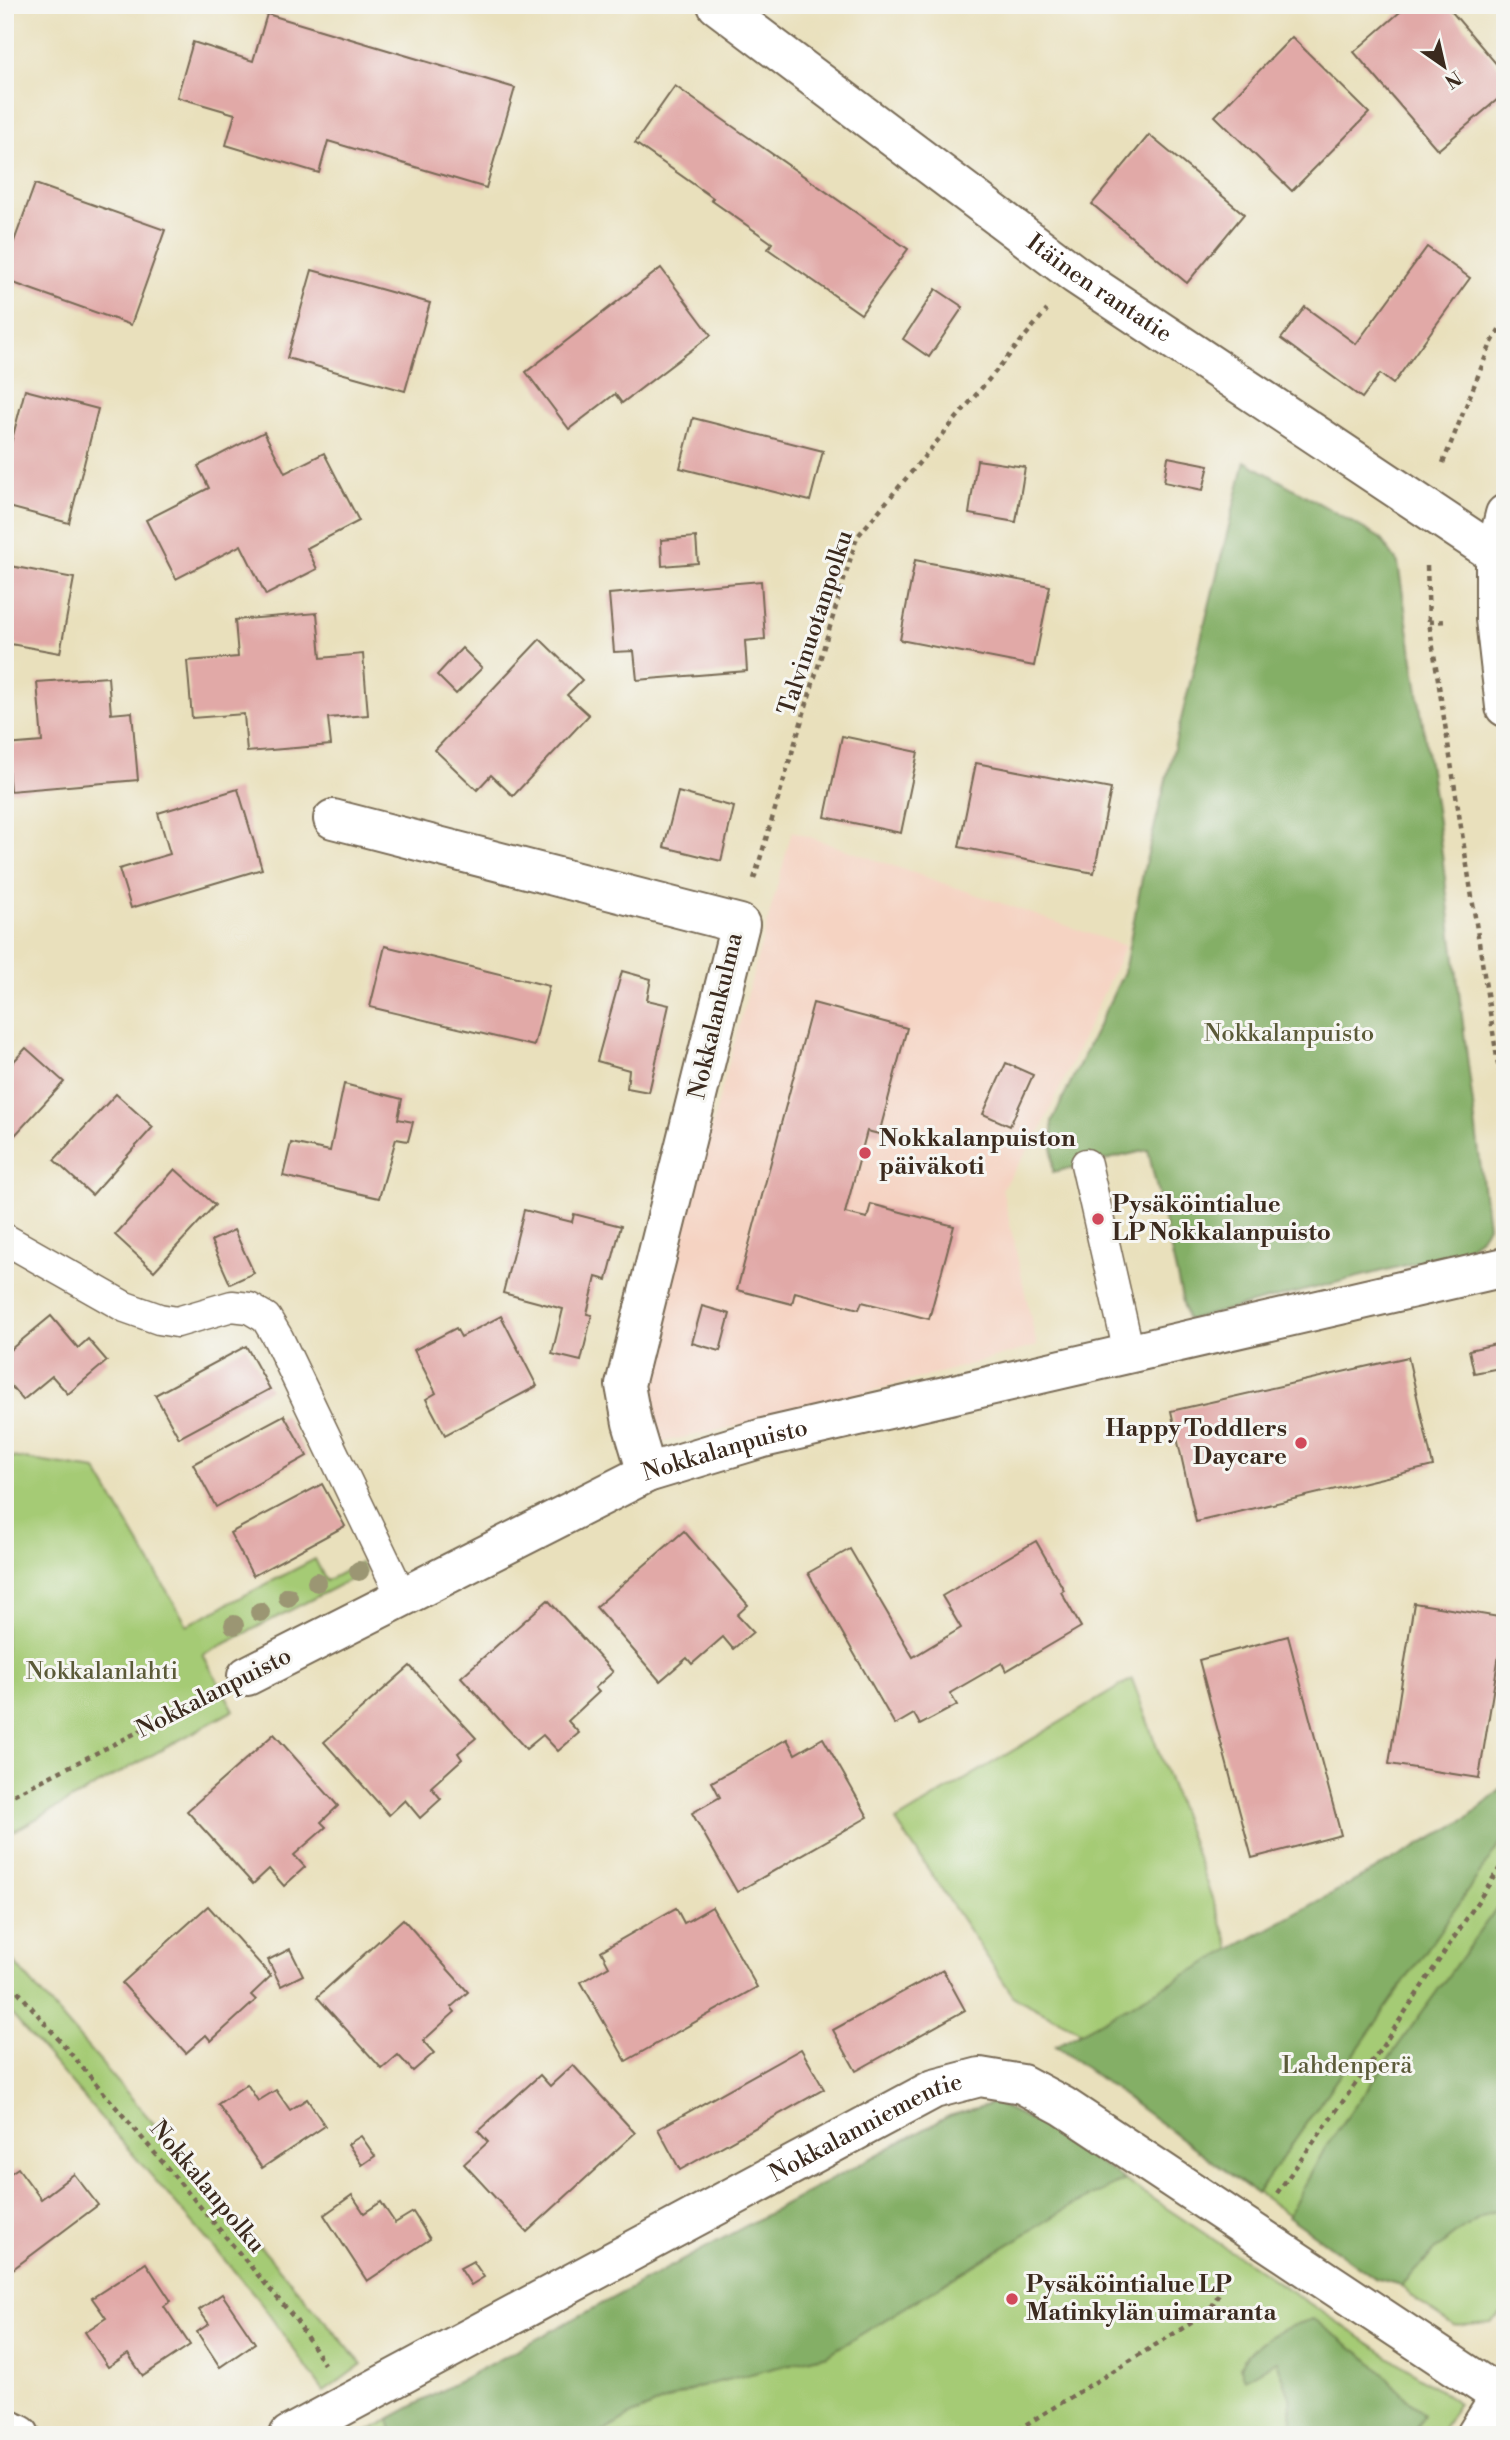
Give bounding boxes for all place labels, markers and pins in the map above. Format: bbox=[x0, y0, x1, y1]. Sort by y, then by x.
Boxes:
place label: Nokkalanpuiston päiväkoti bbox=[879, 1124, 1076, 1182]
marker: Nokkalanpuiston päiväkoti bbox=[857, 1145, 873, 1161]
place label: Pysäköintialue LP Nokkalanpuisto bbox=[1112, 1190, 1331, 1248]
marker: Pysäköintialue LP Nokkalanpuisto bbox=[1090, 1211, 1106, 1227]
place label: Happy Toddlers Daycare bbox=[1105, 1414, 1287, 1472]
marker: Happy Toddlers Daycare bbox=[1293, 1435, 1309, 1451]
place label: Pysäköintialue LP Matinkylän uimaranta bbox=[1026, 2270, 1277, 2328]
marker: Pysäköintialue LP Matinkylän uimaranta bbox=[1004, 2291, 1020, 2307]

